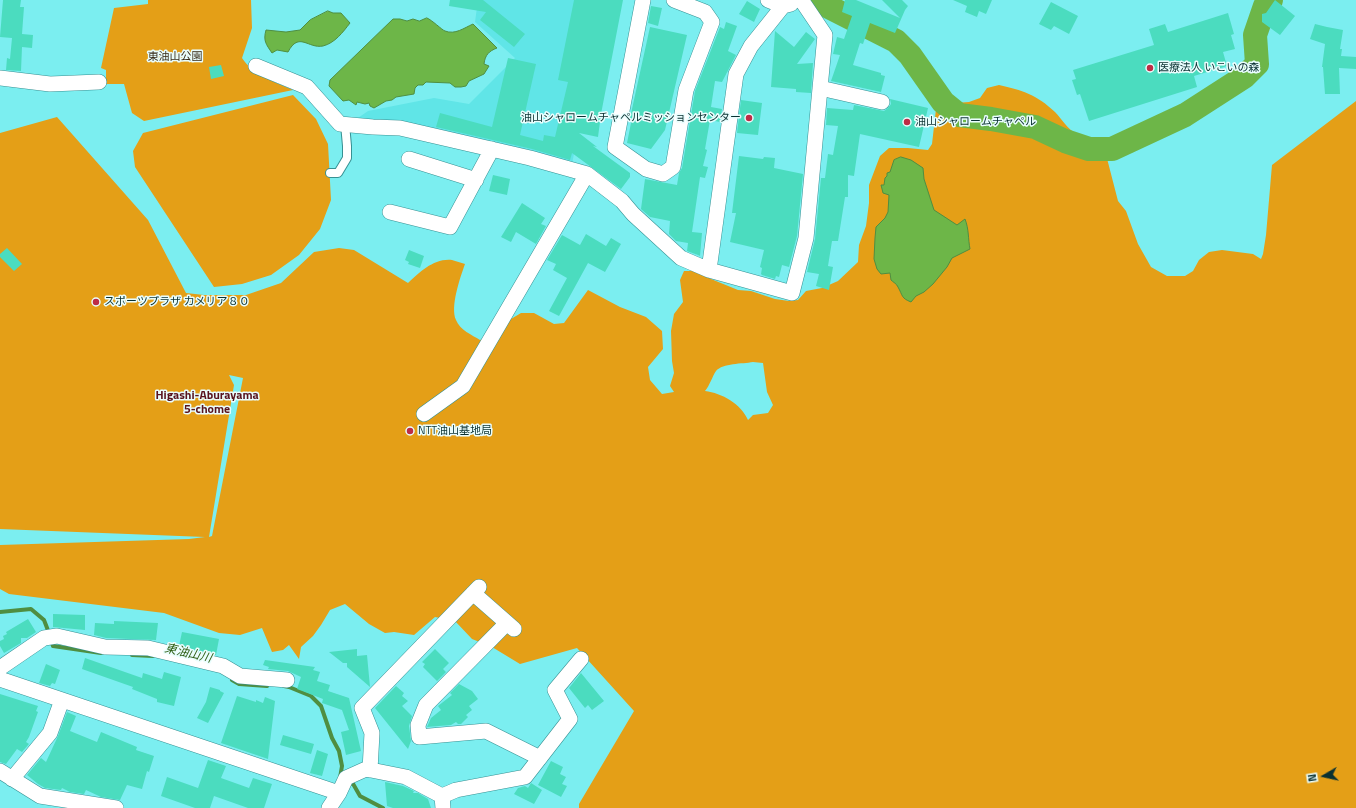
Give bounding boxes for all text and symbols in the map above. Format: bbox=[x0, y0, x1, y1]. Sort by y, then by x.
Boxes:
park label: 東油山公園 bbox=[148, 50, 202, 64]
place label: 医療法人 いこいの森 bbox=[1158, 61, 1259, 75]
marker: 医療法人 いこいの森 bbox=[1145, 63, 1155, 73]
place label: 油山シャロームチャペルミッションセンター bbox=[521, 111, 741, 125]
marker: 油山シャロームチャペルミッションセンター bbox=[744, 113, 754, 123]
place label: 油山シャロームチャペル bbox=[915, 115, 1036, 129]
marker: 油山シャロームチャペル bbox=[902, 117, 912, 127]
place label: スポーツプラザ カメリア８０ bbox=[104, 295, 249, 309]
marker: スポーツプラザ カメリア８０ bbox=[91, 297, 101, 307]
district label: Higashi-Aburayama 5-chome bbox=[155, 389, 259, 417]
place label: NTT油山基地局 bbox=[418, 424, 492, 438]
marker: NTT油山基地局 bbox=[405, 426, 415, 436]
water label: 東油山川 bbox=[163, 642, 213, 666]
north arrow bbox=[1304, 756, 1344, 796]
text: N bbox=[1304, 773, 1321, 783]

